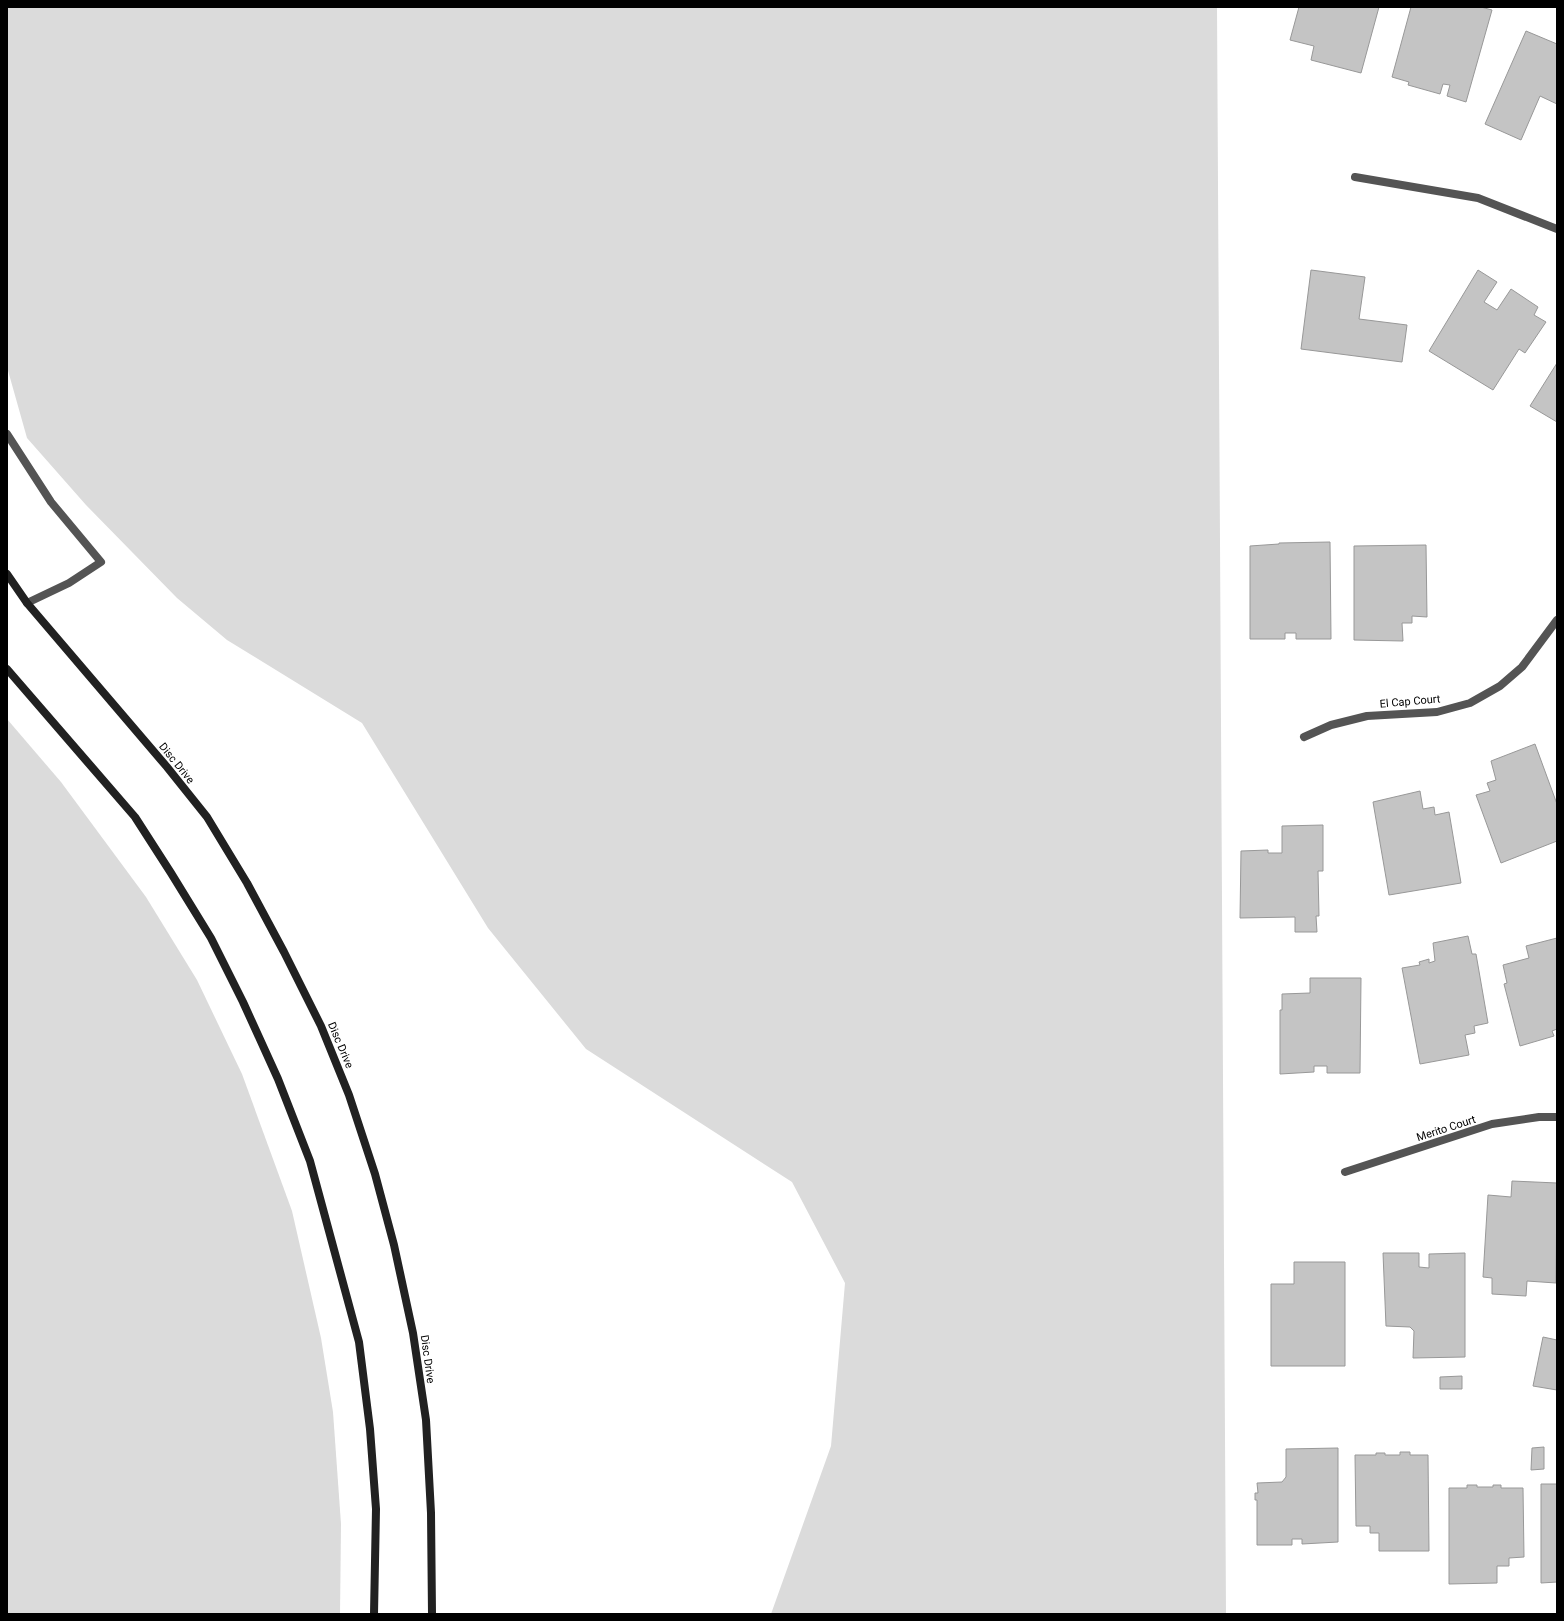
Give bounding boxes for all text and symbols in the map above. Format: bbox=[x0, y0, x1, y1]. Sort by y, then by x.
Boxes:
street label: El Cap Court bbox=[1379, 692, 1441, 711]
street label: Disc Drive bbox=[156, 740, 197, 786]
street label: Disc Drive bbox=[325, 1020, 356, 1070]
street label: Merito Court bbox=[1415, 1113, 1478, 1144]
street label: Disc Drive bbox=[418, 1334, 437, 1384]

